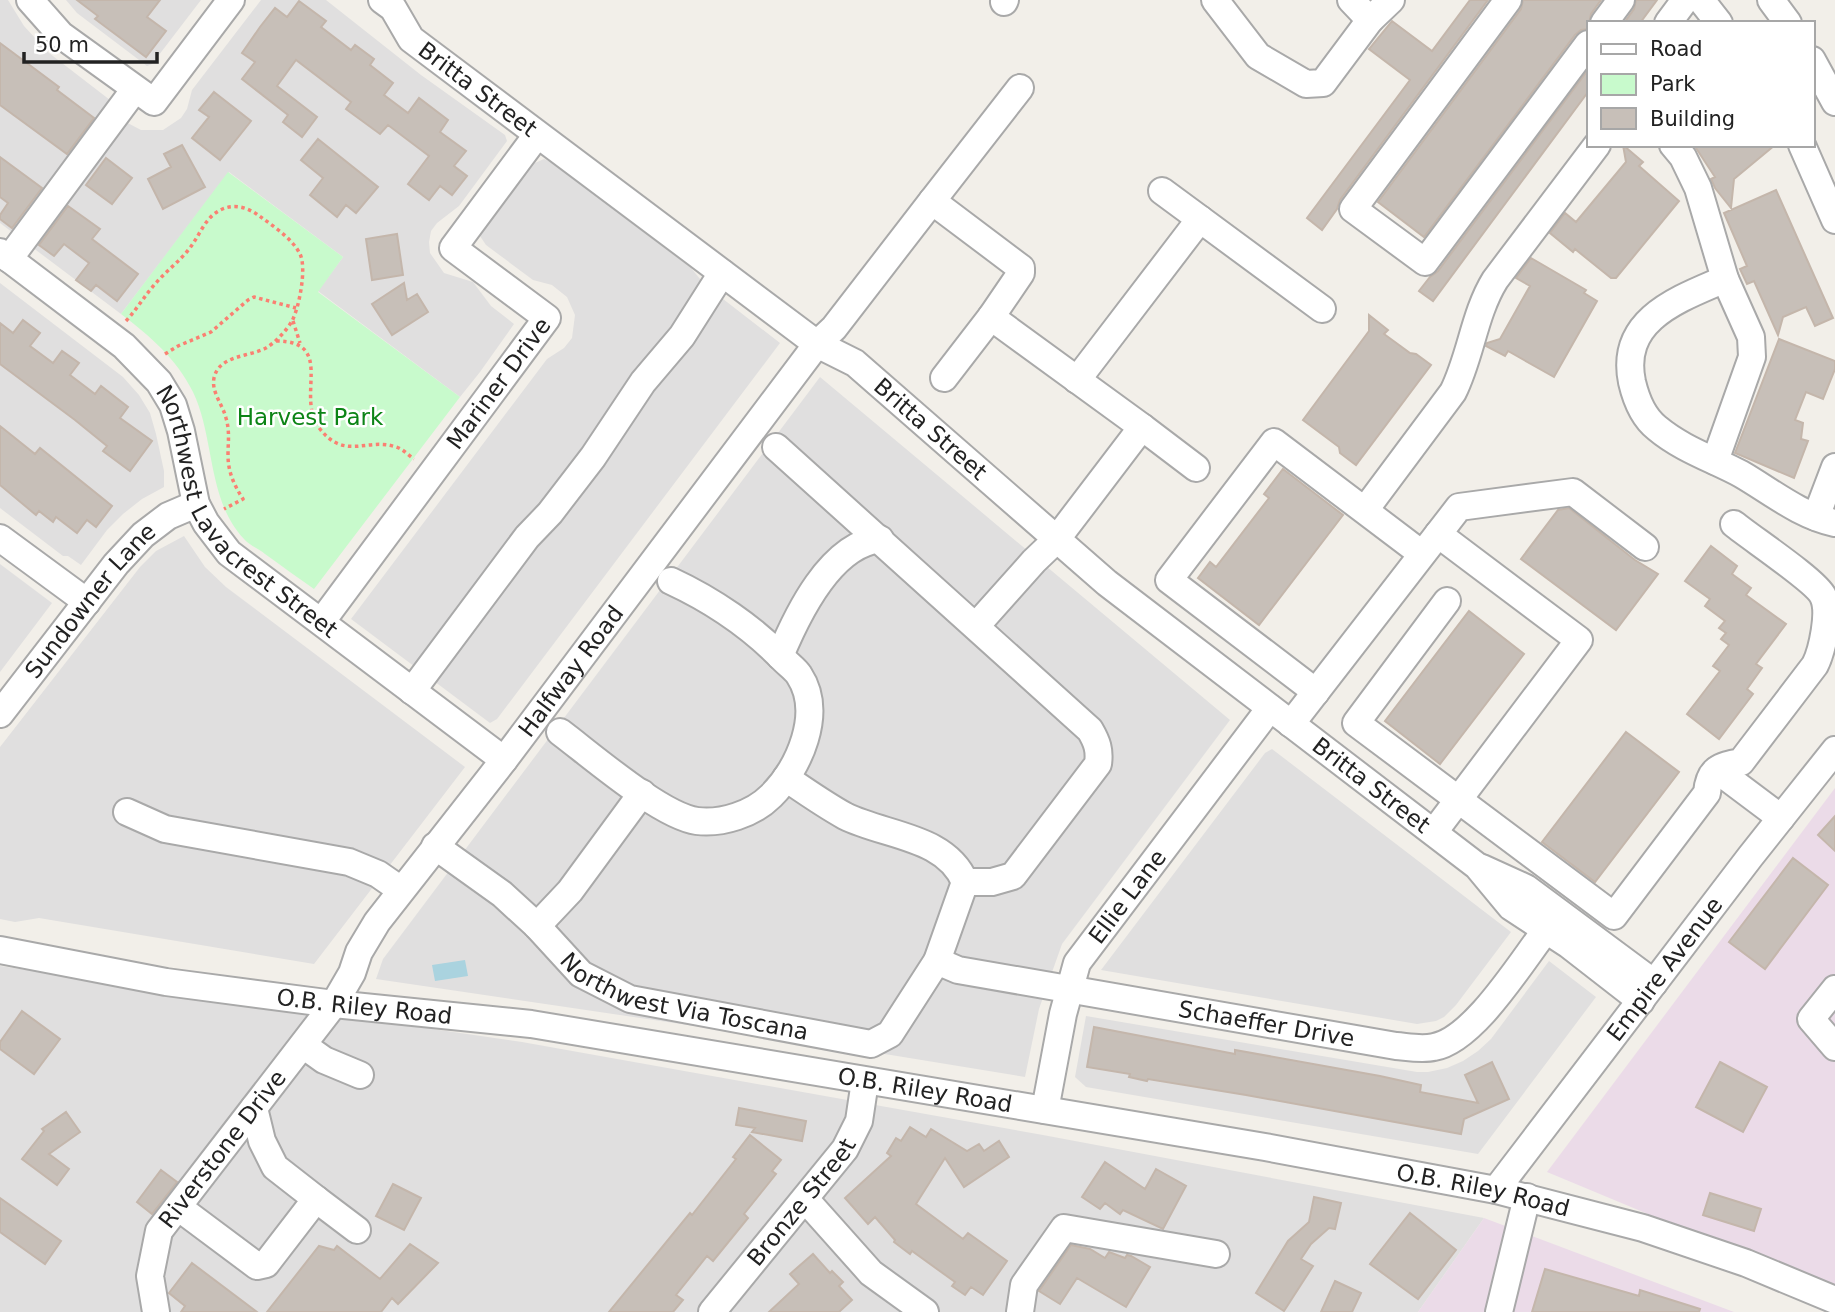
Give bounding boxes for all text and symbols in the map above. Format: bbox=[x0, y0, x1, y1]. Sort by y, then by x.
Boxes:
scale bar bbox=[24, 21, 158, 65]
legend bbox=[1587, 21, 1814, 147]
text: 50 m bbox=[35, 33, 89, 57]
street label: Britta Street bbox=[414, 36, 542, 142]
text: Road bbox=[1650, 37, 1703, 61]
text: Park bbox=[1650, 72, 1696, 96]
text: Building bbox=[1650, 107, 1735, 131]
street label: Mariner Drive bbox=[441, 313, 556, 454]
street label: Britta Street bbox=[869, 373, 992, 485]
street label: Northwest Lavacrest Street bbox=[151, 380, 343, 643]
park label: Harvest Park bbox=[237, 404, 384, 430]
street label: Sundowner Lane bbox=[20, 517, 160, 683]
street label: Halfway Road bbox=[513, 601, 628, 742]
street label: Britta Street bbox=[1307, 732, 1435, 838]
street label: Ellie Lane bbox=[1084, 844, 1171, 949]
street label: Empire Avenue bbox=[1602, 892, 1728, 1046]
street label: Northwest Via Toscana bbox=[555, 947, 811, 1045]
street label: O.B. Riley Road bbox=[275, 984, 453, 1029]
street label: Schaeffer Drive bbox=[1176, 995, 1357, 1052]
street label: O.B. Riley Road bbox=[836, 1063, 1014, 1117]
street label: Riverstone Drive bbox=[153, 1065, 291, 1233]
street label: Bronze Street bbox=[742, 1134, 861, 1271]
street label: O.B. Riley Road bbox=[1394, 1159, 1572, 1221]

